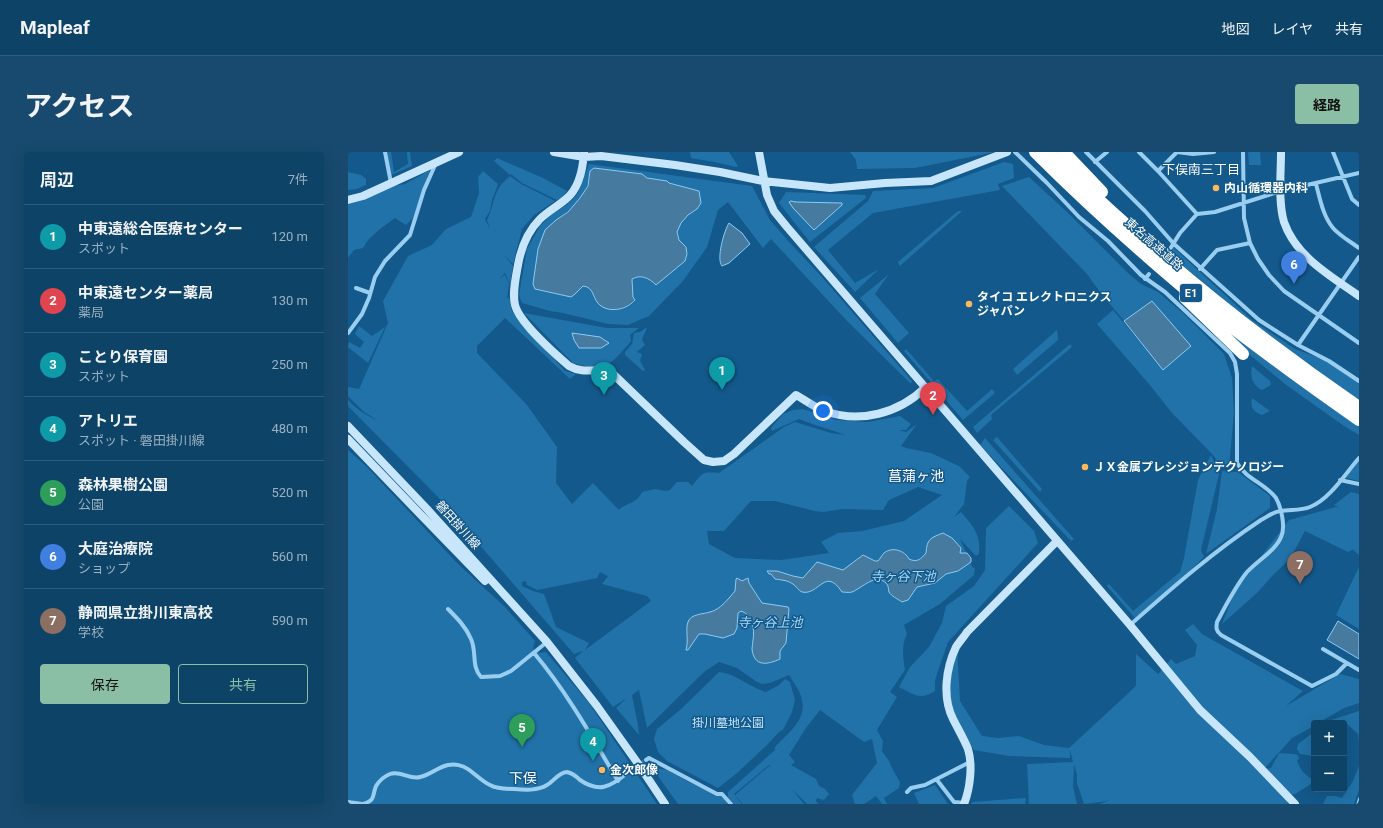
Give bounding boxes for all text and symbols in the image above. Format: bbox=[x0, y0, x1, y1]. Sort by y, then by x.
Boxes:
text: Mapleaf bbox=[20, 16, 90, 39]
text: 地図 bbox=[1221, 21, 1249, 37]
text: レイヤ bbox=[1271, 21, 1313, 37]
text: 共有 bbox=[1335, 21, 1363, 37]
button: 経路 bbox=[1295, 84, 1359, 124]
text: アクセス bbox=[24, 90, 135, 123]
district label: 下俣南三丁目 bbox=[1162, 162, 1240, 177]
text: 周辺 bbox=[40, 170, 74, 190]
text: 7件 bbox=[288, 172, 308, 187]
place label: 内山循環器内科 bbox=[1224, 181, 1308, 195]
marker: 内山循環器内科 bbox=[1211, 183, 1221, 193]
street label: 東名高速道路 bbox=[1122, 215, 1186, 273]
text: 中東遠総合医療センター bbox=[78, 220, 243, 238]
text: 1 bbox=[49, 229, 57, 244]
text: 120 m bbox=[271, 229, 308, 244]
text: スポット bbox=[78, 241, 130, 256]
pin: 6 bbox=[1281, 251, 1307, 284]
text: 中東遠センター薬局 bbox=[78, 284, 213, 302]
road number: E1 bbox=[1180, 284, 1202, 302]
place label: タイコ エレクトロニクス ジャパン bbox=[977, 290, 1112, 318]
text: 2 bbox=[49, 293, 57, 308]
text: 130 m bbox=[271, 293, 308, 308]
marker: タイコ エレクトロニクス ジャパン bbox=[964, 299, 974, 309]
text: 薬局 bbox=[78, 305, 104, 320]
text: ことり保育園 bbox=[78, 348, 168, 366]
text: 3 bbox=[49, 357, 57, 372]
text: 250 m bbox=[271, 357, 308, 372]
pin: 1 bbox=[709, 357, 735, 390]
pin: 3 bbox=[591, 362, 617, 395]
text: スポット bbox=[78, 369, 130, 384]
pin: 2 bbox=[920, 382, 946, 415]
your location bbox=[813, 401, 833, 421]
text: アトリエ bbox=[78, 412, 138, 430]
text: 4 bbox=[49, 421, 57, 436]
text: 480 m bbox=[271, 421, 308, 436]
text: スポット · 磐田掛川線 bbox=[78, 433, 205, 448]
place label: ＪＸ金属プレシジョンテクノロジー bbox=[1093, 460, 1284, 474]
marker: ＪＸ金属プレシジョンテクノロジー bbox=[1080, 462, 1090, 472]
district label: 菖蒲ヶ池 bbox=[888, 468, 944, 484]
text: 森林果樹公園 bbox=[78, 476, 168, 494]
text: 5 bbox=[49, 485, 57, 500]
text: 520 m bbox=[271, 485, 308, 500]
text: 公園 bbox=[78, 497, 104, 512]
street label: 磐田掛川線 bbox=[433, 498, 483, 552]
text: 大庭治療院 bbox=[78, 540, 153, 558]
text: 6 bbox=[49, 549, 57, 564]
text: 560 m bbox=[271, 549, 308, 564]
pin: 7 bbox=[1287, 551, 1313, 584]
text: ショップ bbox=[78, 561, 130, 576]
water label: 寺ヶ谷下池 bbox=[870, 569, 937, 584]
text: 静岡県立掛川東高校 bbox=[78, 604, 213, 622]
text: 7 bbox=[49, 613, 57, 628]
text: 590 m bbox=[271, 613, 308, 628]
water label: 寺ヶ谷上池 bbox=[737, 615, 804, 630]
text: 学校 bbox=[78, 625, 104, 640]
button: 保存 bbox=[40, 664, 170, 704]
button: 共有 bbox=[178, 664, 308, 704]
pin: 5 bbox=[509, 714, 535, 747]
park label: 掛川墓地公園 bbox=[692, 716, 764, 730]
map controls bbox=[1311, 720, 1347, 792]
button: + bbox=[1311, 720, 1347, 756]
pin: 4 bbox=[580, 728, 606, 761]
button: − bbox=[1311, 756, 1347, 792]
place label: 金次郎像 bbox=[610, 763, 658, 777]
marker: 金次郎像 bbox=[597, 765, 607, 775]
district label: 下俣 bbox=[509, 770, 537, 786]

